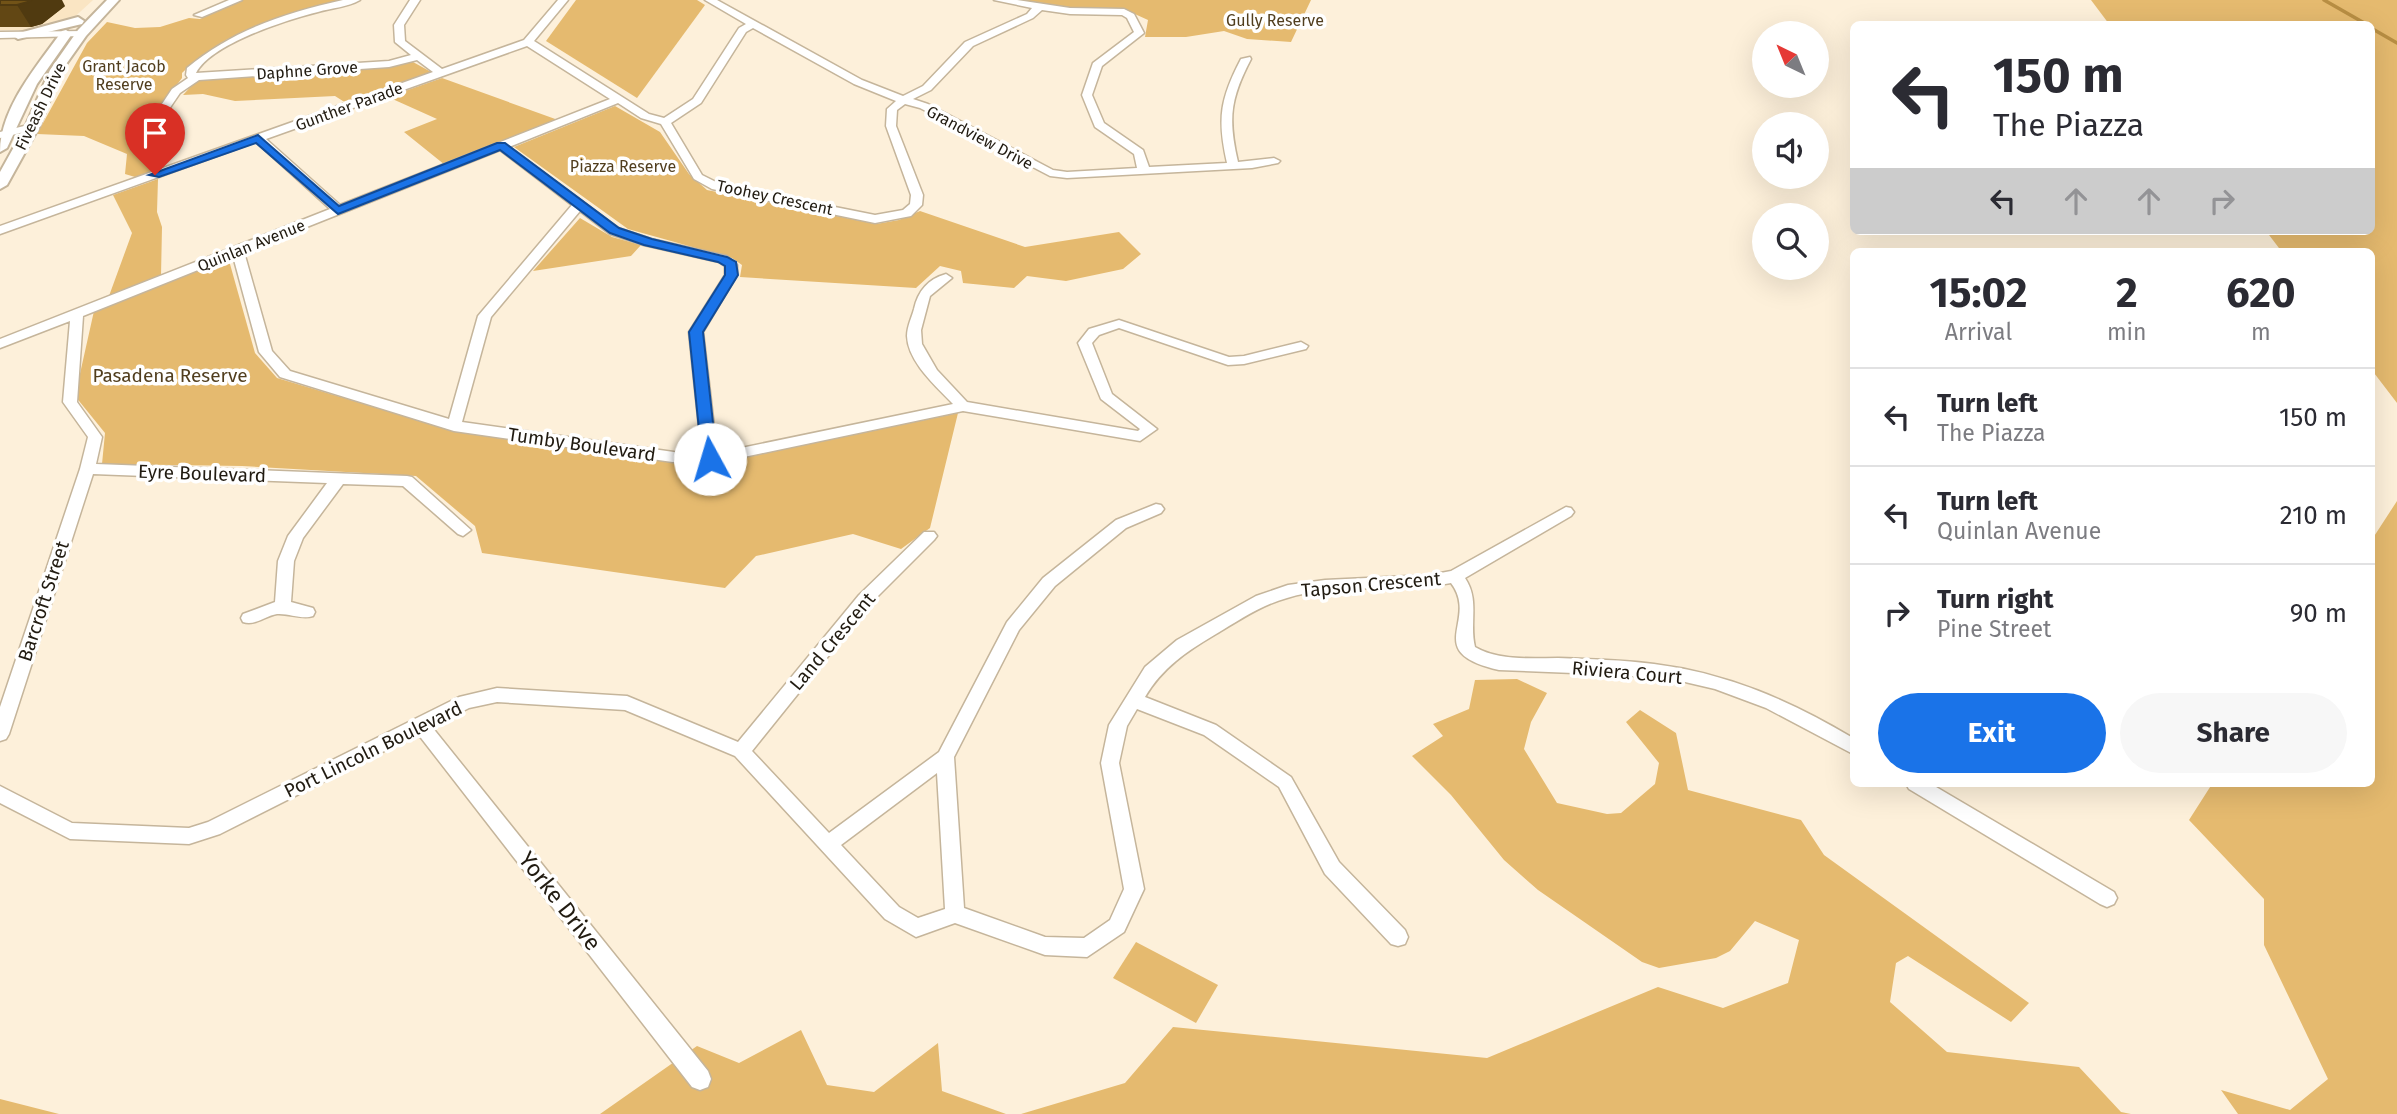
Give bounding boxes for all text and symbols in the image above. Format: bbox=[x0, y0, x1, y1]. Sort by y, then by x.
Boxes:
park label: Gully Reserve bbox=[1226, 11, 1324, 30]
north arrow bbox=[1752, 21, 1829, 98]
map controls bbox=[1752, 21, 1829, 280]
text: 150 m bbox=[1993, 46, 2124, 105]
icon: left bbox=[1878, 49, 1969, 140]
park label: Grant Jacob Reserve bbox=[82, 57, 166, 94]
street label: Daphne Grove bbox=[256, 57, 358, 84]
street label: Fiveash Drive bbox=[11, 59, 70, 153]
street label: Gunther Parade bbox=[293, 78, 405, 135]
street label: Grandview Drive bbox=[923, 101, 1036, 173]
pin bbox=[125, 103, 185, 175]
text: The Piazza bbox=[1993, 106, 2144, 144]
button: sound bbox=[1752, 112, 1829, 189]
icon: arrive bbox=[136, 114, 174, 152]
park label: Piazza Reserve bbox=[570, 157, 676, 176]
street label: Toohey Crescent bbox=[715, 176, 835, 219]
icon: left bbox=[1984, 182, 2022, 220]
icon: ahead bbox=[2057, 182, 2095, 220]
icon: ahead bbox=[2130, 182, 2168, 220]
icon: right bbox=[2203, 182, 2241, 220]
button: search bbox=[1752, 203, 1829, 280]
street label: Quinlan Avenue bbox=[195, 215, 308, 276]
text: 15:02 bbox=[1930, 268, 2027, 318]
text: 2 bbox=[2116, 268, 2138, 318]
text: 620 bbox=[2226, 268, 2295, 318]
text: Arrival bbox=[1945, 318, 2012, 346]
text: min bbox=[2107, 318, 2147, 346]
text: m bbox=[2251, 318, 2271, 346]
park label: Pasadena Reserve bbox=[92, 364, 248, 387]
text: Turn left bbox=[1937, 388, 2038, 419]
icon: left bbox=[1878, 398, 1916, 436]
text: 150 m bbox=[2279, 402, 2347, 433]
text: The Piazza bbox=[1937, 419, 2046, 447]
position arrow bbox=[673, 422, 747, 496]
street label: Tumby Boulevard bbox=[507, 423, 657, 466]
street label: Eyre Boulevard bbox=[137, 460, 266, 487]
text: Turn left bbox=[1937, 486, 2038, 517]
icon: left bbox=[1878, 496, 1916, 534]
text: 210 m bbox=[2280, 500, 2347, 531]
text: Quinlan Avenue bbox=[1937, 517, 2101, 545]
street label: Barcroft Street bbox=[13, 538, 74, 664]
street label: Tapson Crescent bbox=[1300, 567, 1442, 602]
text: Turn right bbox=[1937, 584, 2054, 615]
street label: Land Crescent bbox=[785, 588, 880, 695]
icon: right bbox=[1878, 594, 1916, 632]
text: 90 m bbox=[2290, 598, 2347, 629]
text: Pine Street bbox=[1937, 615, 2051, 643]
street label: Riviera Court bbox=[1571, 656, 1683, 689]
button: Exit bbox=[1878, 693, 2106, 773]
button: Share bbox=[2120, 693, 2347, 773]
street label: Port Lincoln Boulevard bbox=[280, 696, 466, 803]
street label: Yorke Drive bbox=[513, 846, 607, 956]

